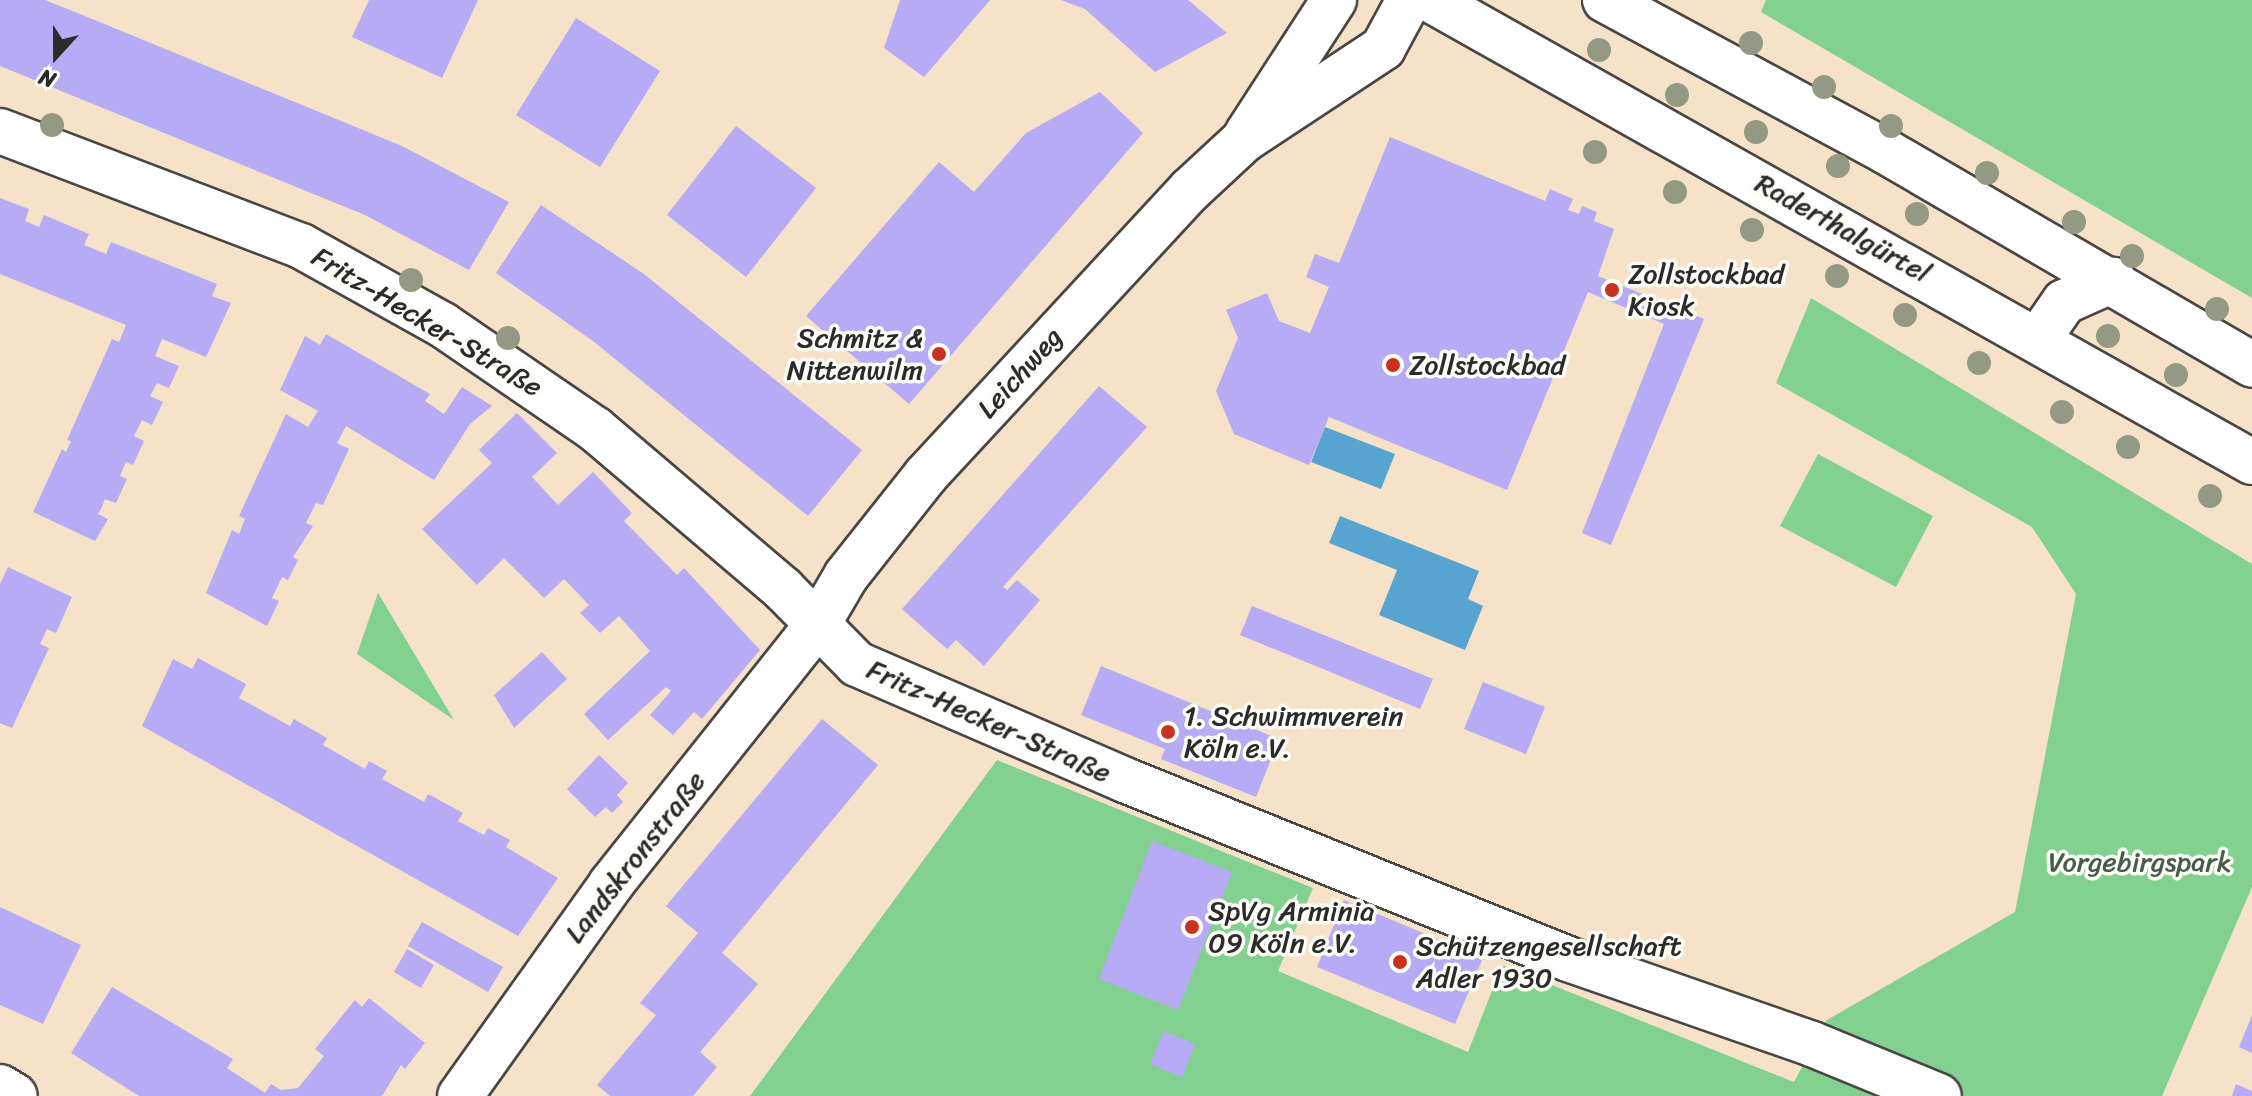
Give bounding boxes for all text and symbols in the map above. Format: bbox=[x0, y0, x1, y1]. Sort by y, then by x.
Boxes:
north arrow bbox=[16, 16, 96, 96]
text: N bbox=[33, 58, 61, 100]
street label: Raderthalgürtel bbox=[1750, 166, 1936, 290]
street label: Fritz-Hecker-Straße bbox=[306, 240, 548, 404]
place label: Zollstockbad Kiosk bbox=[1628, 257, 1784, 323]
marker: Zollstockbad Kiosk bbox=[1603, 281, 1621, 299]
place label: Schmitz & Nittenwilm bbox=[787, 321, 923, 387]
street label: Leichweg bbox=[970, 321, 1070, 425]
marker: Schmitz & Nittenwilm bbox=[930, 345, 948, 363]
place label: Zollstockbad bbox=[1409, 348, 1565, 382]
marker: Zollstockbad bbox=[1384, 356, 1402, 374]
street label: Fritz-Hecker-Straße bbox=[862, 652, 1116, 790]
place label: 1. Schwimmverein Köln e.V. bbox=[1184, 699, 1403, 765]
marker: 1. Schwimmverein Köln e.V. bbox=[1159, 723, 1177, 741]
street label: Landskronstraße bbox=[558, 765, 712, 949]
park label: Vorgebirgspark bbox=[2048, 845, 2232, 879]
place label: SpVg Arminia 09 Köln e.V. bbox=[1208, 894, 1374, 960]
marker: SpVg Arminia 09 Köln e.V. bbox=[1183, 918, 1201, 936]
place label: Schützengesellschaft Adler 1930 bbox=[1416, 929, 1681, 995]
marker: Schützengesellschaft Adler 1930 bbox=[1391, 953, 1409, 971]

